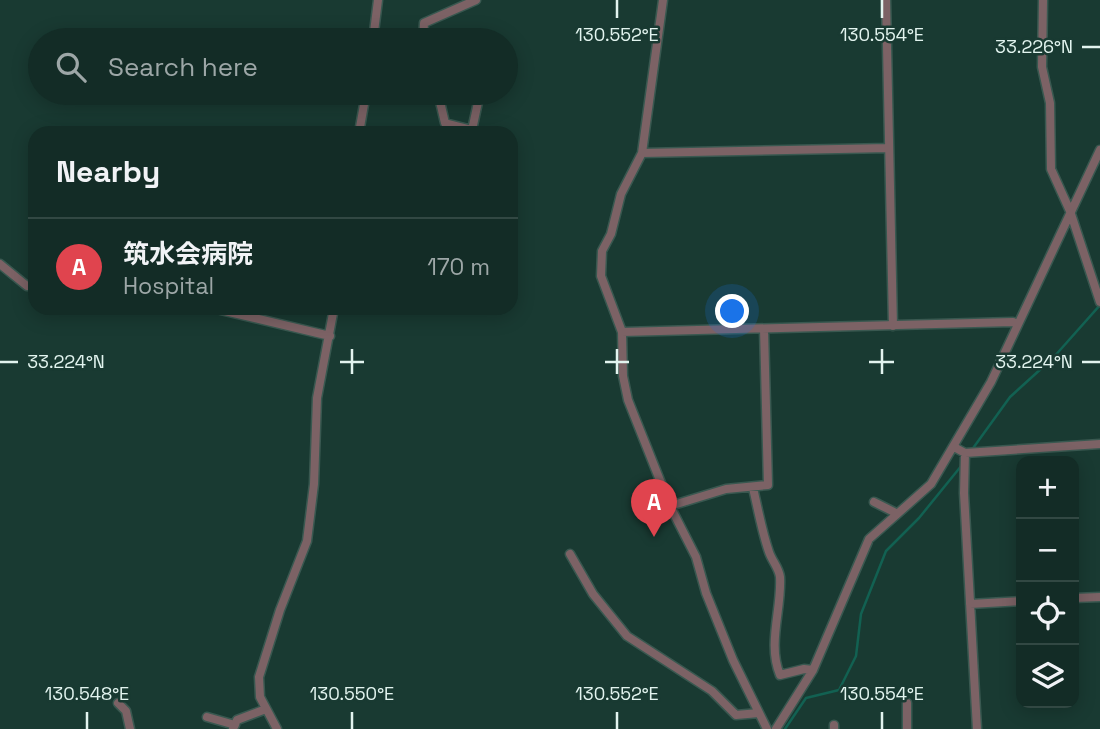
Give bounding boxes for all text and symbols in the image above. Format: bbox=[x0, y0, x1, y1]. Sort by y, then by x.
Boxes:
text: 130.552°E bbox=[575, 23, 659, 46]
text: 130.554°E bbox=[840, 23, 924, 46]
search box bbox=[28, 28, 518, 105]
text: 33.226°N bbox=[995, 35, 1073, 58]
icon: search bbox=[52, 48, 90, 86]
text: Search here bbox=[108, 50, 258, 84]
text: Nearby bbox=[56, 152, 160, 191]
text: 筑水会病院 bbox=[123, 237, 253, 271]
text: A bbox=[72, 252, 86, 282]
text: 170 m bbox=[427, 252, 490, 282]
text: Hospital bbox=[123, 271, 214, 301]
your location bbox=[715, 294, 749, 328]
text: 33.224°N bbox=[27, 350, 105, 373]
text: 33.224°N bbox=[995, 350, 1073, 373]
map controls bbox=[1016, 456, 1079, 708]
button: + bbox=[1016, 456, 1079, 519]
pin: A bbox=[631, 479, 677, 537]
button: − bbox=[1016, 519, 1079, 582]
button: locate bbox=[1016, 582, 1079, 645]
button: layers bbox=[1016, 645, 1079, 708]
text: 130.548°E bbox=[45, 682, 129, 705]
text: 130.550°E bbox=[310, 682, 394, 705]
text: 130.552°E bbox=[575, 682, 659, 705]
text: 130.554°E bbox=[840, 682, 924, 705]

